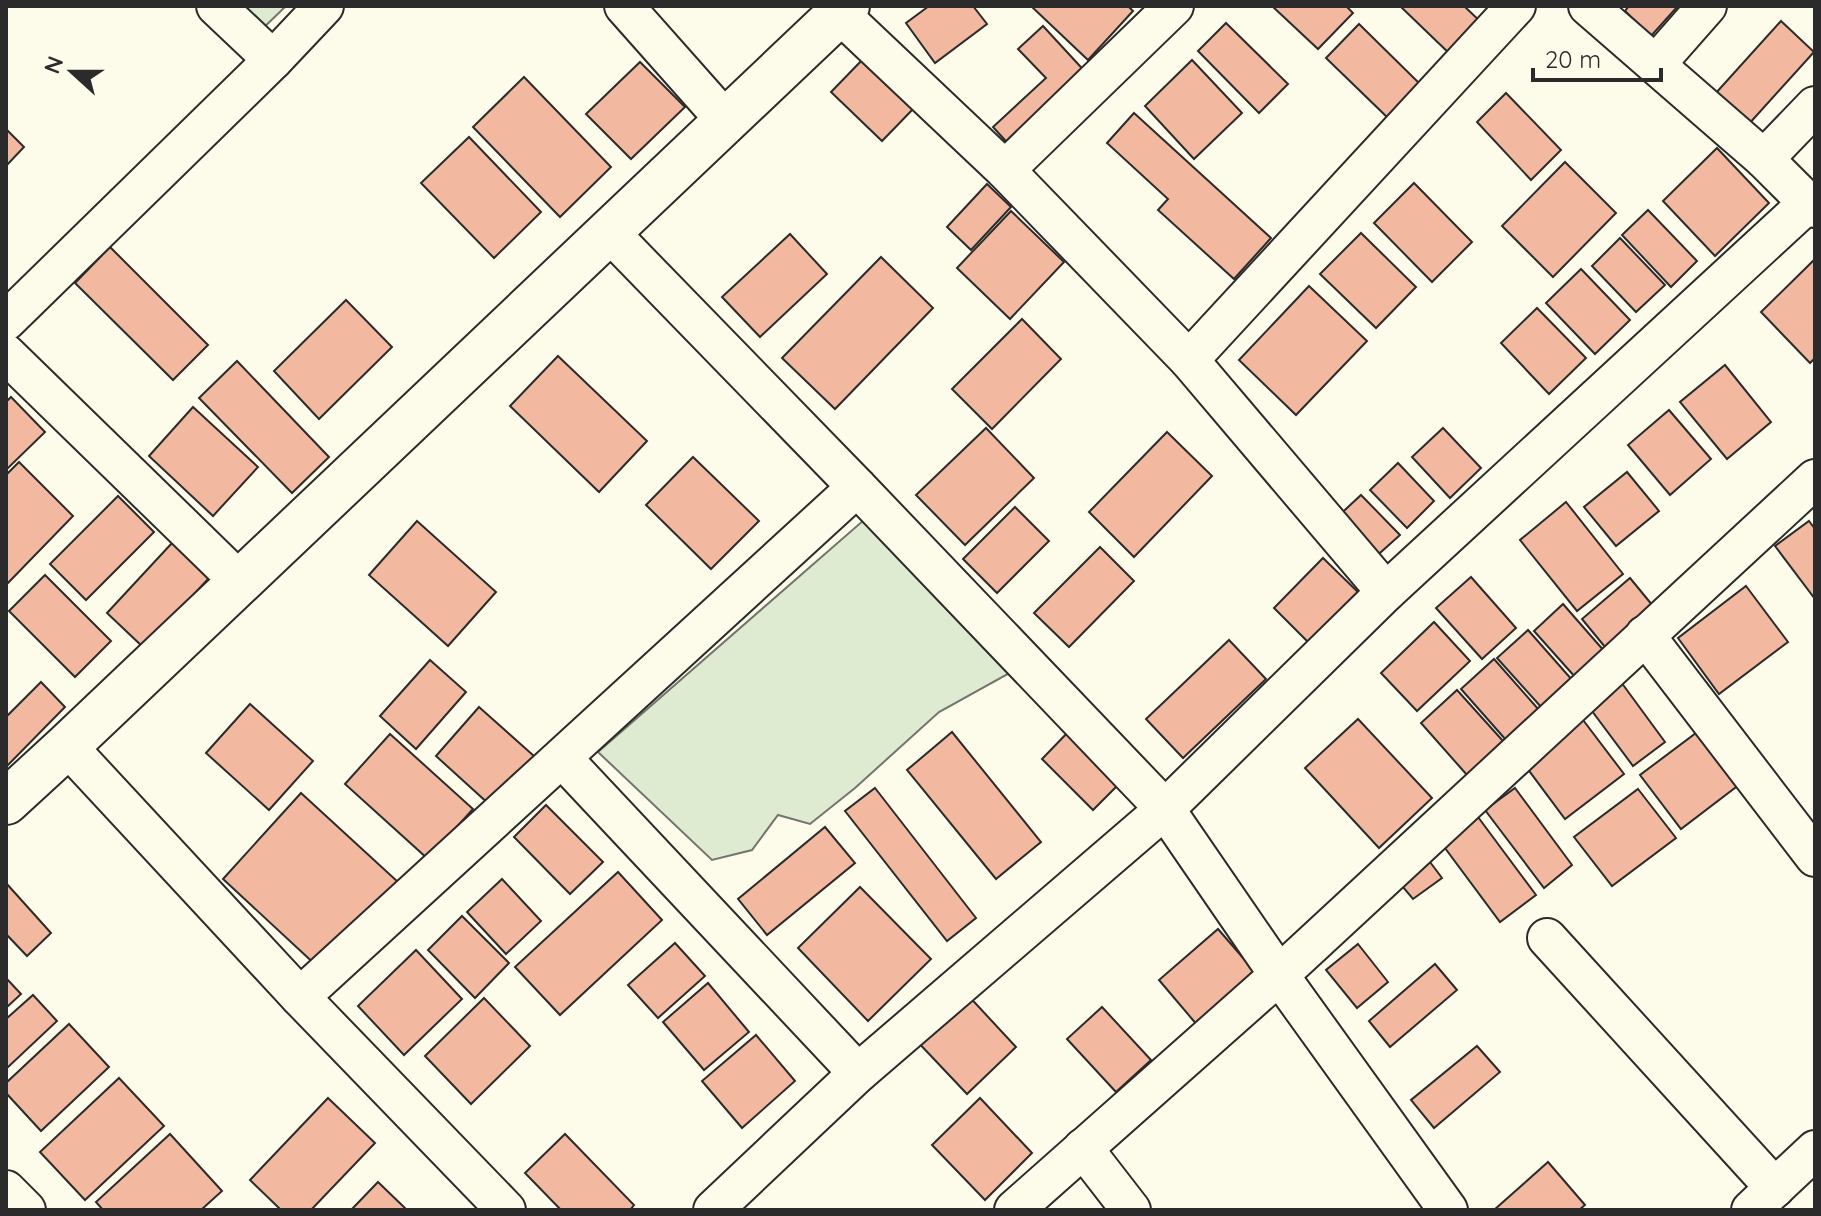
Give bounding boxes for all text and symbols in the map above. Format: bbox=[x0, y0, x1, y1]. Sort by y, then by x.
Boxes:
north arrow bbox=[32, 32, 112, 112]
scale bar bbox=[1533, 32, 1661, 82]
text: 20 m bbox=[1545, 44, 1601, 74]
text: N bbox=[37, 52, 69, 77]

